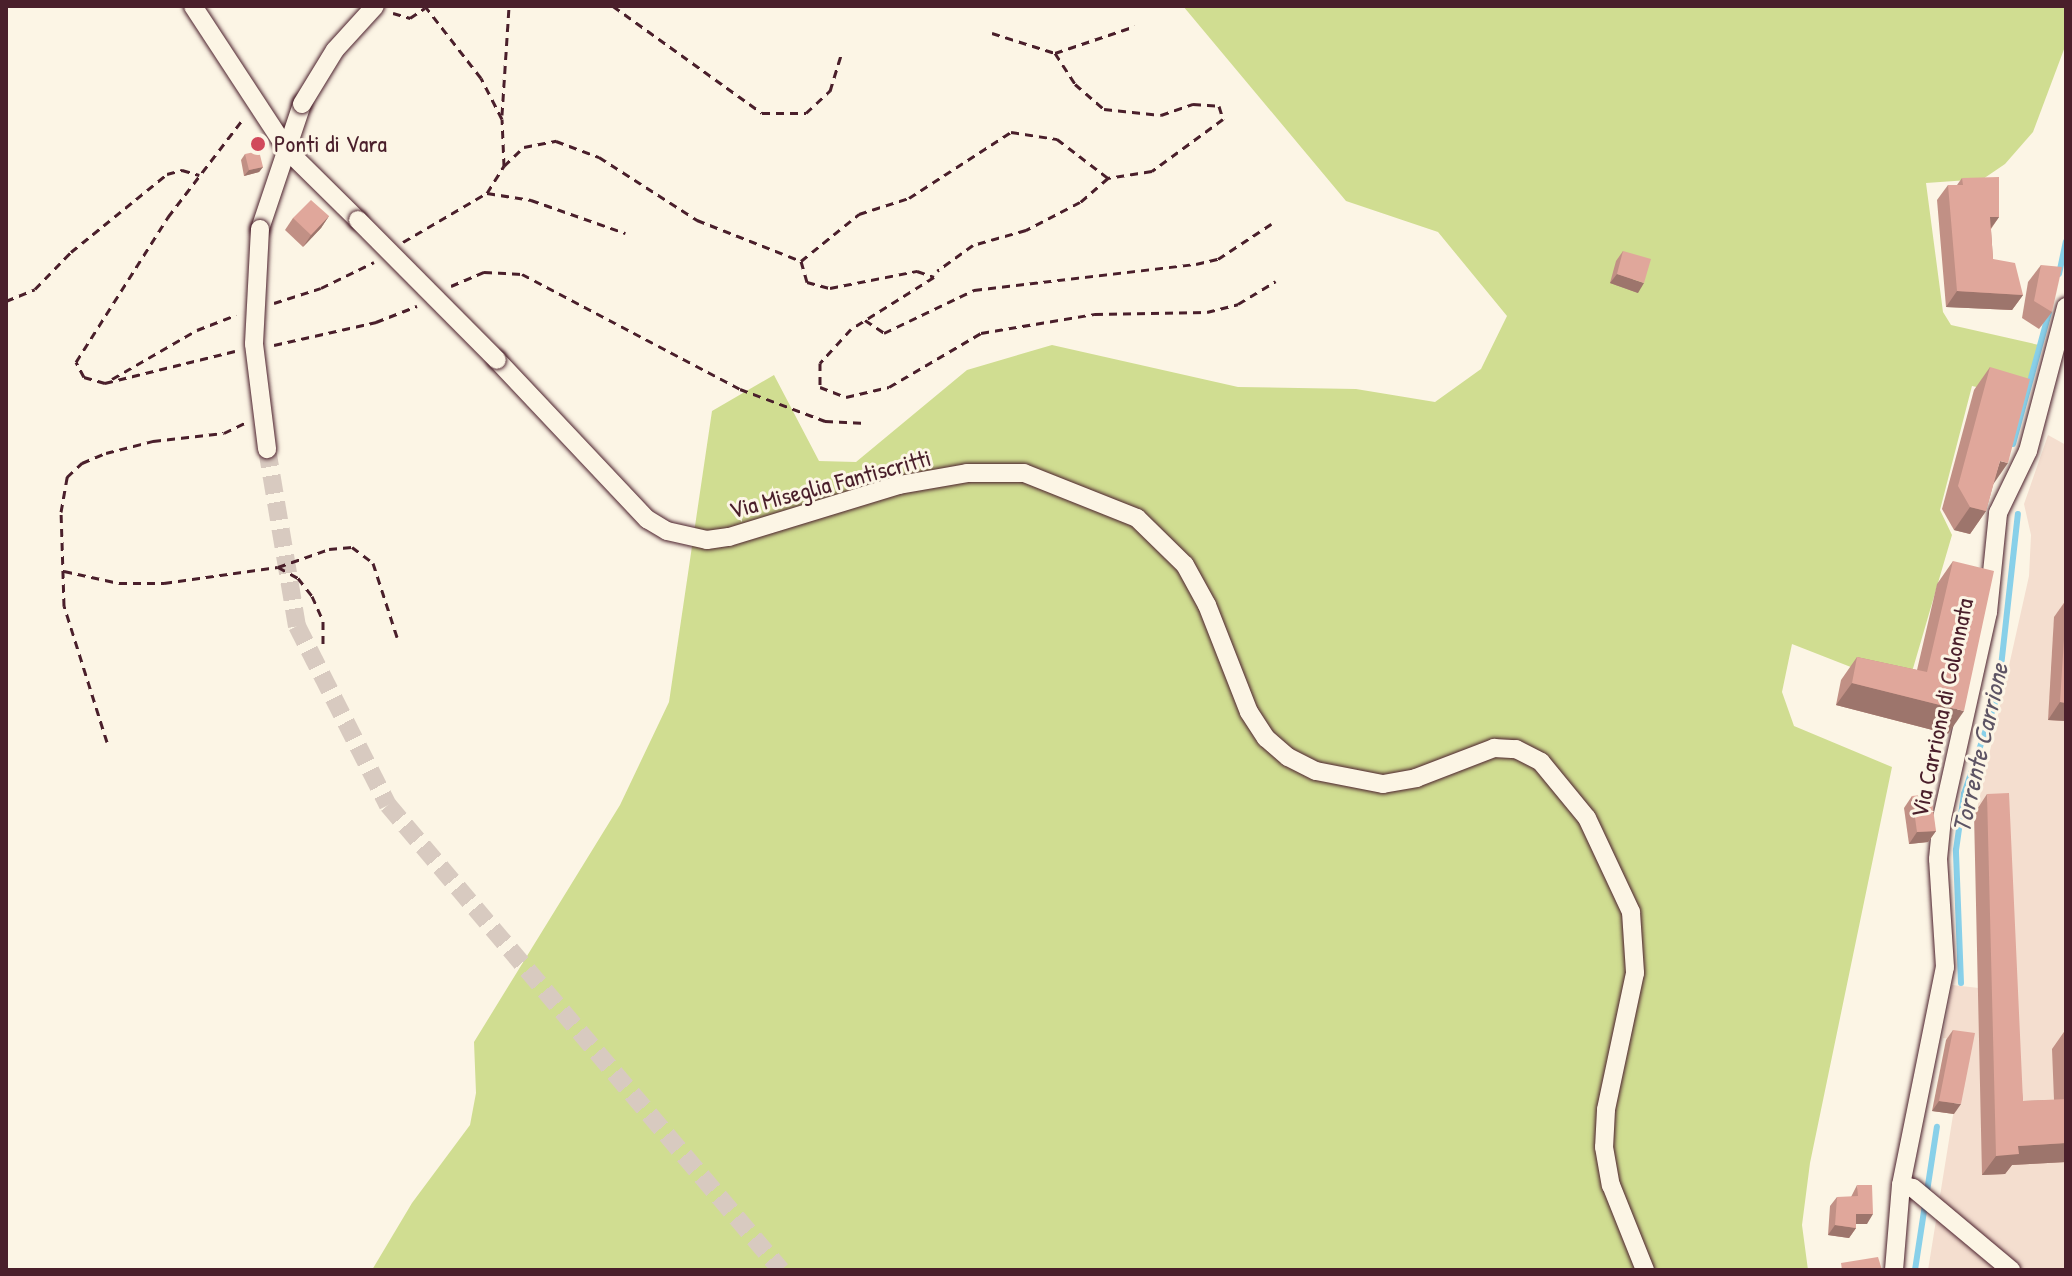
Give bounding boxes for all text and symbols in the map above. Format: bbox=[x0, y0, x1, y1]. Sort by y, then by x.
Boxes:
place label: Ponti di Vara bbox=[274, 130, 387, 158]
marker: Ponti di Vara bbox=[249, 135, 267, 153]
street label: Via Miseglia Fantiscritti bbox=[726, 443, 934, 525]
street label: Via Carriona di Colonnata bbox=[1905, 596, 1979, 820]
water label: Torrente Carrione bbox=[1945, 660, 2015, 836]

